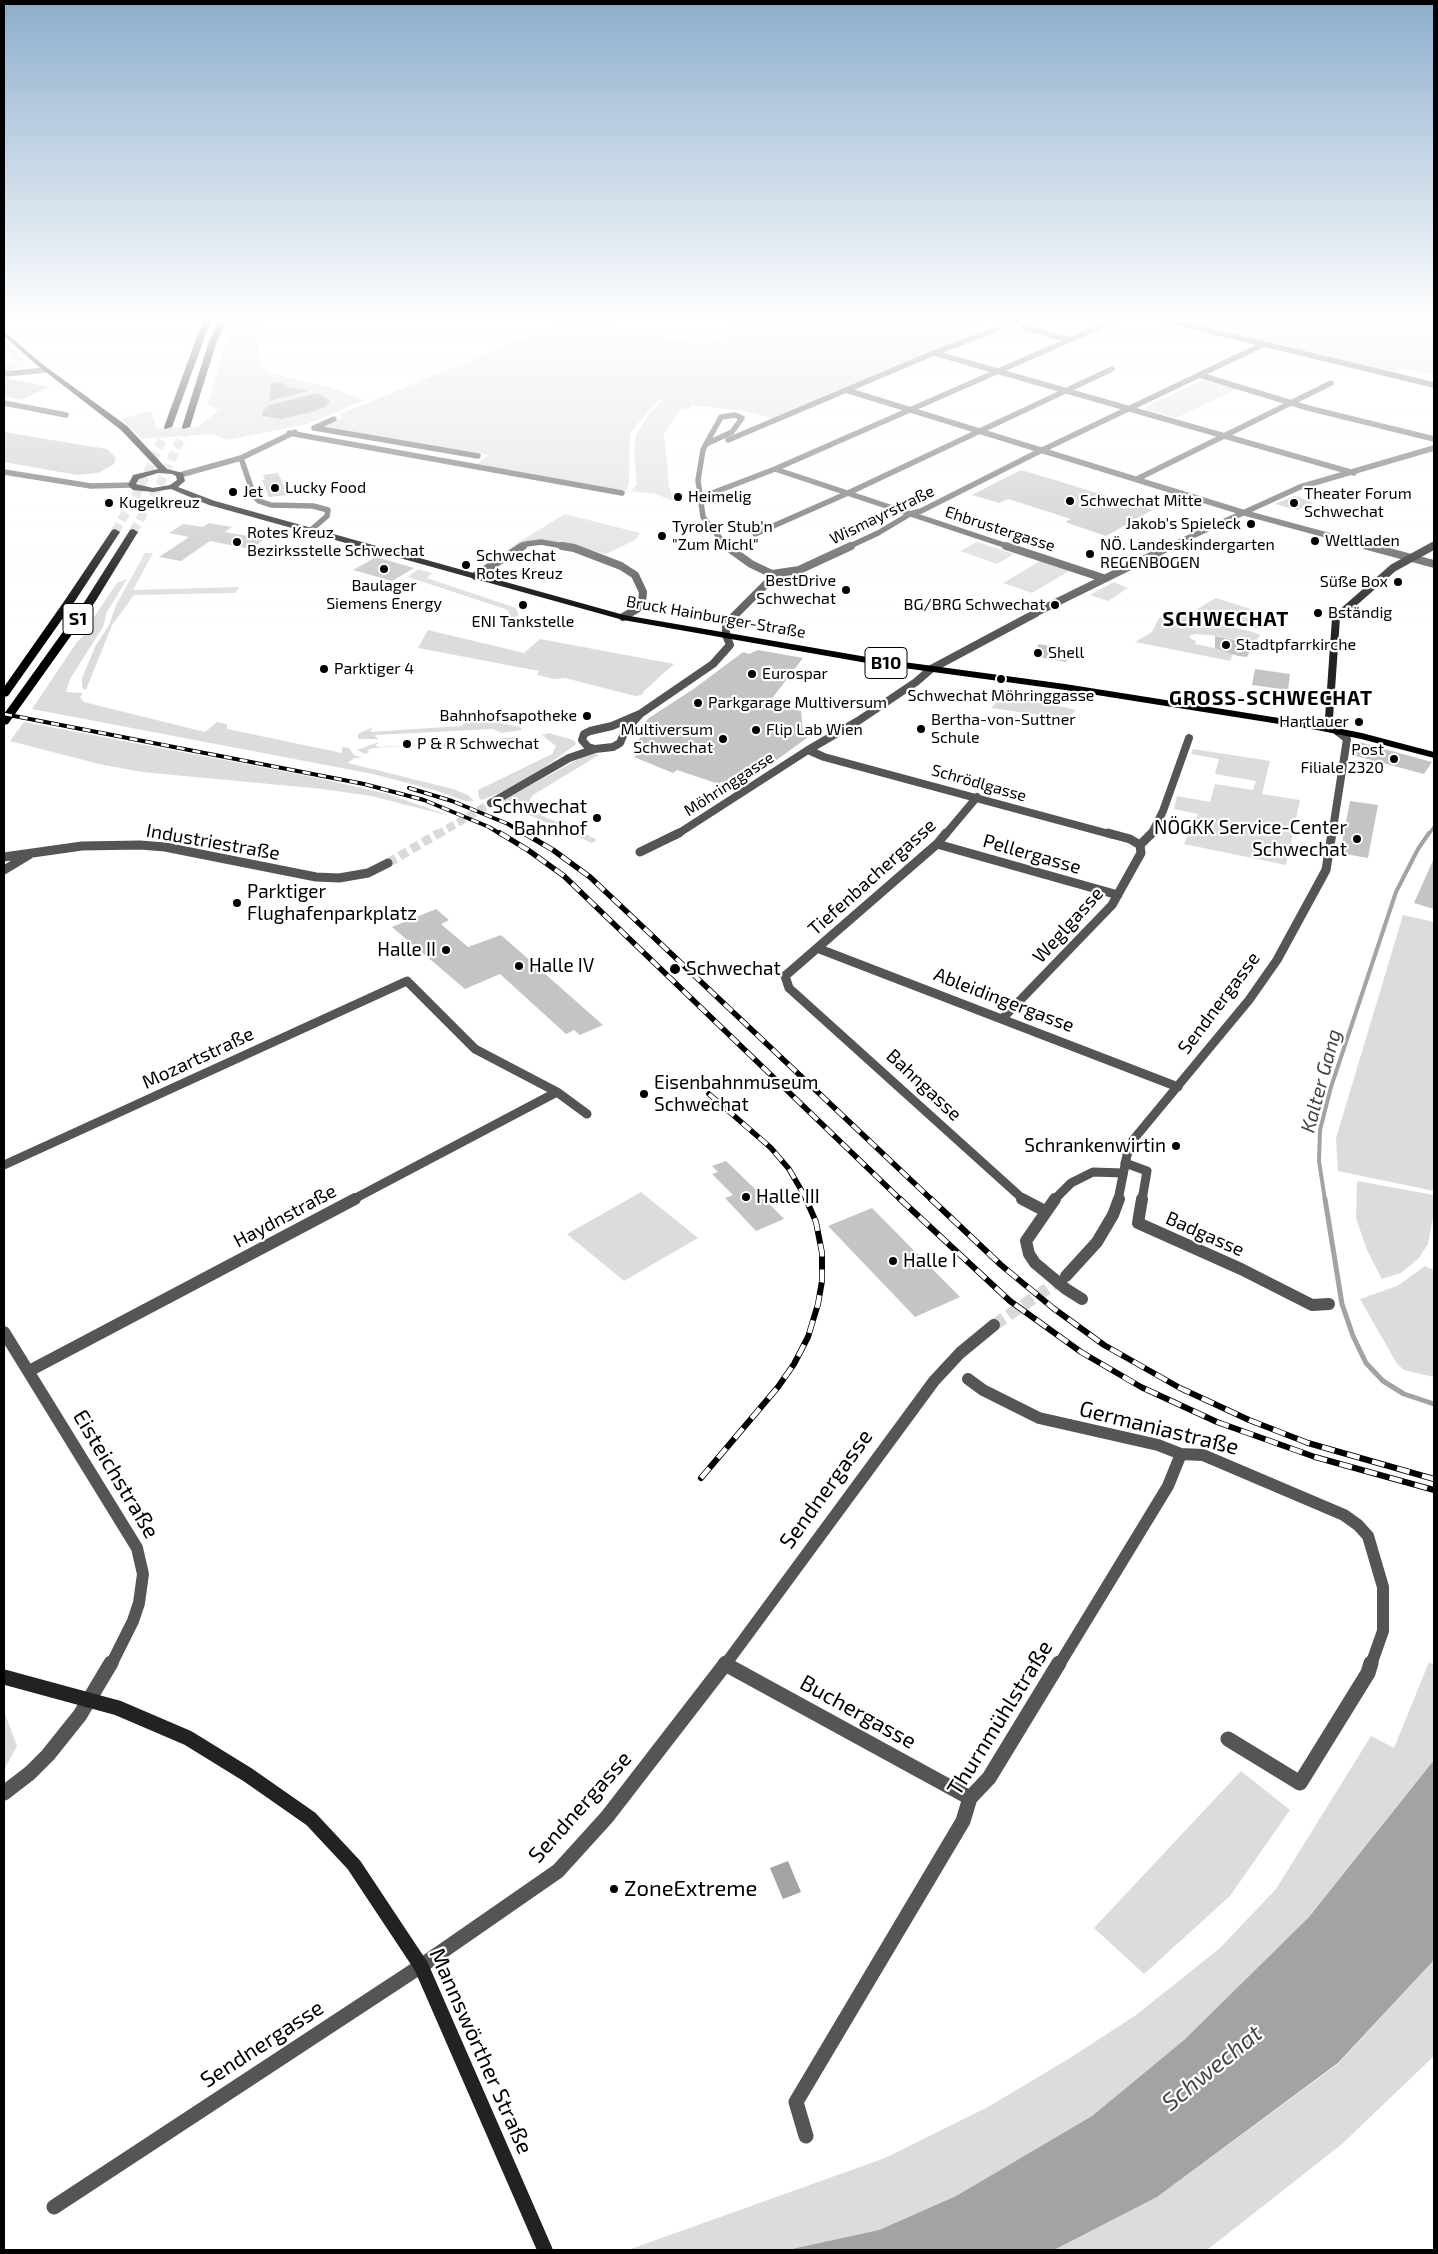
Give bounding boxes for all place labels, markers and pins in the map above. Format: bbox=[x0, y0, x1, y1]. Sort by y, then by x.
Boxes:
place label: Lucky Food bbox=[285, 478, 366, 498]
place label: Jet bbox=[243, 482, 263, 502]
marker: Lucky Food bbox=[269, 482, 281, 494]
place label: Theater Forum Schwechat bbox=[1304, 484, 1412, 522]
marker: Jet bbox=[227, 486, 239, 498]
place label: Heimelig bbox=[688, 487, 752, 507]
marker: Heimelig bbox=[672, 491, 684, 503]
place label: Schwechat Mitte bbox=[1080, 491, 1202, 511]
place label: Kugelkreuz bbox=[119, 493, 200, 513]
marker: Schwechat Mitte bbox=[1064, 495, 1076, 507]
marker: Kugelkreuz bbox=[103, 497, 115, 509]
marker: Theater Forum Schwechat bbox=[1288, 497, 1300, 509]
place label: Jakob's Spieleck bbox=[1126, 514, 1241, 534]
place label: Tyroler Stub'n "Zum Michl" bbox=[672, 517, 773, 555]
marker: Jakob's Spieleck bbox=[1245, 518, 1257, 530]
place label: Rotes Kreuz Bezirksstelle Schwechat bbox=[247, 523, 425, 561]
marker: Tyroler Stub'n "Zum Michl" bbox=[656, 530, 668, 542]
place label: Weltladen bbox=[1325, 531, 1400, 551]
place label: NÖ. Landeskindergarten REGENBOGEN bbox=[1100, 535, 1275, 573]
marker: Weltladen bbox=[1309, 535, 1321, 547]
marker: Rotes Kreuz Bezirksstelle Schwechat bbox=[231, 536, 243, 548]
place label: Schwechat Rotes Kreuz bbox=[476, 546, 563, 584]
marker: NÖ. Landeskindergarten REGENBOGEN bbox=[1084, 548, 1096, 560]
marker: Schwechat Rotes Kreuz bbox=[460, 559, 472, 571]
marker: Baulager Siemens Energy bbox=[378, 563, 390, 575]
place label: BestDrive Schwechat bbox=[756, 571, 836, 609]
place label: Süße Box bbox=[1320, 572, 1388, 592]
place label: Baulager Siemens Energy bbox=[326, 576, 442, 614]
marker: Süße Box bbox=[1392, 576, 1404, 588]
marker: BestDrive Schwechat bbox=[840, 584, 852, 596]
place label: BG/BRG Schwechat bbox=[904, 595, 1045, 615]
marker: ENI Tankstelle bbox=[517, 599, 529, 611]
marker: BG/BRG Schwechat bbox=[1049, 599, 1061, 611]
place label: Bständig bbox=[1328, 603, 1392, 623]
marker: Bständig bbox=[1312, 607, 1324, 619]
place label: ENI Tankstelle bbox=[472, 612, 574, 632]
place label: Stadtpfarrkirche bbox=[1236, 635, 1356, 655]
marker: Stadtpfarrkirche bbox=[1220, 639, 1232, 651]
place label: Shell bbox=[1048, 643, 1084, 663]
marker: Shell bbox=[1032, 647, 1044, 659]
place label: Parktiger 4 bbox=[334, 659, 414, 679]
marker: Parktiger 4 bbox=[318, 663, 330, 675]
place label: Eurospar bbox=[762, 664, 828, 684]
marker: Eurospar bbox=[746, 668, 758, 680]
marker: Schwechat Möhringgasse bbox=[995, 673, 1007, 685]
place label: Schwechat Möhringgasse bbox=[908, 686, 1094, 706]
place label: Parkgarage Multiversum bbox=[708, 693, 887, 713]
marker: Parkgarage Multiversum bbox=[692, 697, 704, 709]
place label: Bahnhofsapotheke bbox=[440, 706, 577, 726]
marker: Bahnhofsapotheke bbox=[581, 710, 593, 722]
place label: Bertha-von-Suttner Schule bbox=[931, 710, 1076, 748]
place label: Hartlauer bbox=[1279, 712, 1349, 732]
marker: Hartlauer bbox=[1353, 716, 1365, 728]
place label: Multiversum Schwechat bbox=[620, 720, 713, 758]
place label: Flip Lab Wien bbox=[766, 720, 863, 740]
marker: Bertha-von-Suttner Schule bbox=[915, 723, 927, 735]
marker: Flip Lab Wien bbox=[750, 724, 762, 736]
marker: Multiversum Schwechat bbox=[717, 733, 729, 745]
place label: P & R Schwechat bbox=[417, 734, 539, 754]
marker: P & R Schwechat bbox=[401, 738, 413, 750]
place label: Post Filiale 2320 bbox=[1300, 740, 1384, 778]
marker: Post Filiale 2320 bbox=[1388, 753, 1400, 765]
place label: Schwechat Bahnhof bbox=[492, 796, 587, 840]
marker: Schwechat Bahnhof bbox=[591, 812, 603, 824]
place label: NÖGKK Service-Center Schwechat bbox=[1154, 817, 1347, 861]
marker: NÖGKK Service-Center Schwechat bbox=[1351, 833, 1363, 845]
place label: Parktiger Flughafenparkplatz bbox=[247, 881, 417, 925]
marker: Parktiger Flughafenparkplatz bbox=[231, 897, 243, 909]
place label: Halle II bbox=[377, 939, 436, 961]
marker: Halle II bbox=[440, 944, 452, 956]
place label: Halle IV bbox=[529, 955, 594, 977]
place label: Schwechat bbox=[686, 958, 781, 980]
marker: Halle IV bbox=[513, 960, 525, 972]
marker: Schwechat bbox=[668, 962, 682, 976]
place label: Eisenbahnmuseum Schwechat bbox=[654, 1072, 818, 1116]
marker: Eisenbahnmuseum Schwechat bbox=[638, 1088, 650, 1100]
place label: Schrankenwirtin bbox=[1024, 1135, 1166, 1157]
marker: Schrankenwirtin bbox=[1170, 1140, 1182, 1152]
place label: Halle III bbox=[756, 1186, 820, 1208]
marker: Halle III bbox=[740, 1191, 752, 1203]
place label: Halle I bbox=[903, 1250, 957, 1272]
marker: Halle I bbox=[887, 1255, 899, 1267]
place label: ZoneExtreme bbox=[624, 1876, 757, 1902]
marker: ZoneExtreme bbox=[608, 1883, 620, 1895]

